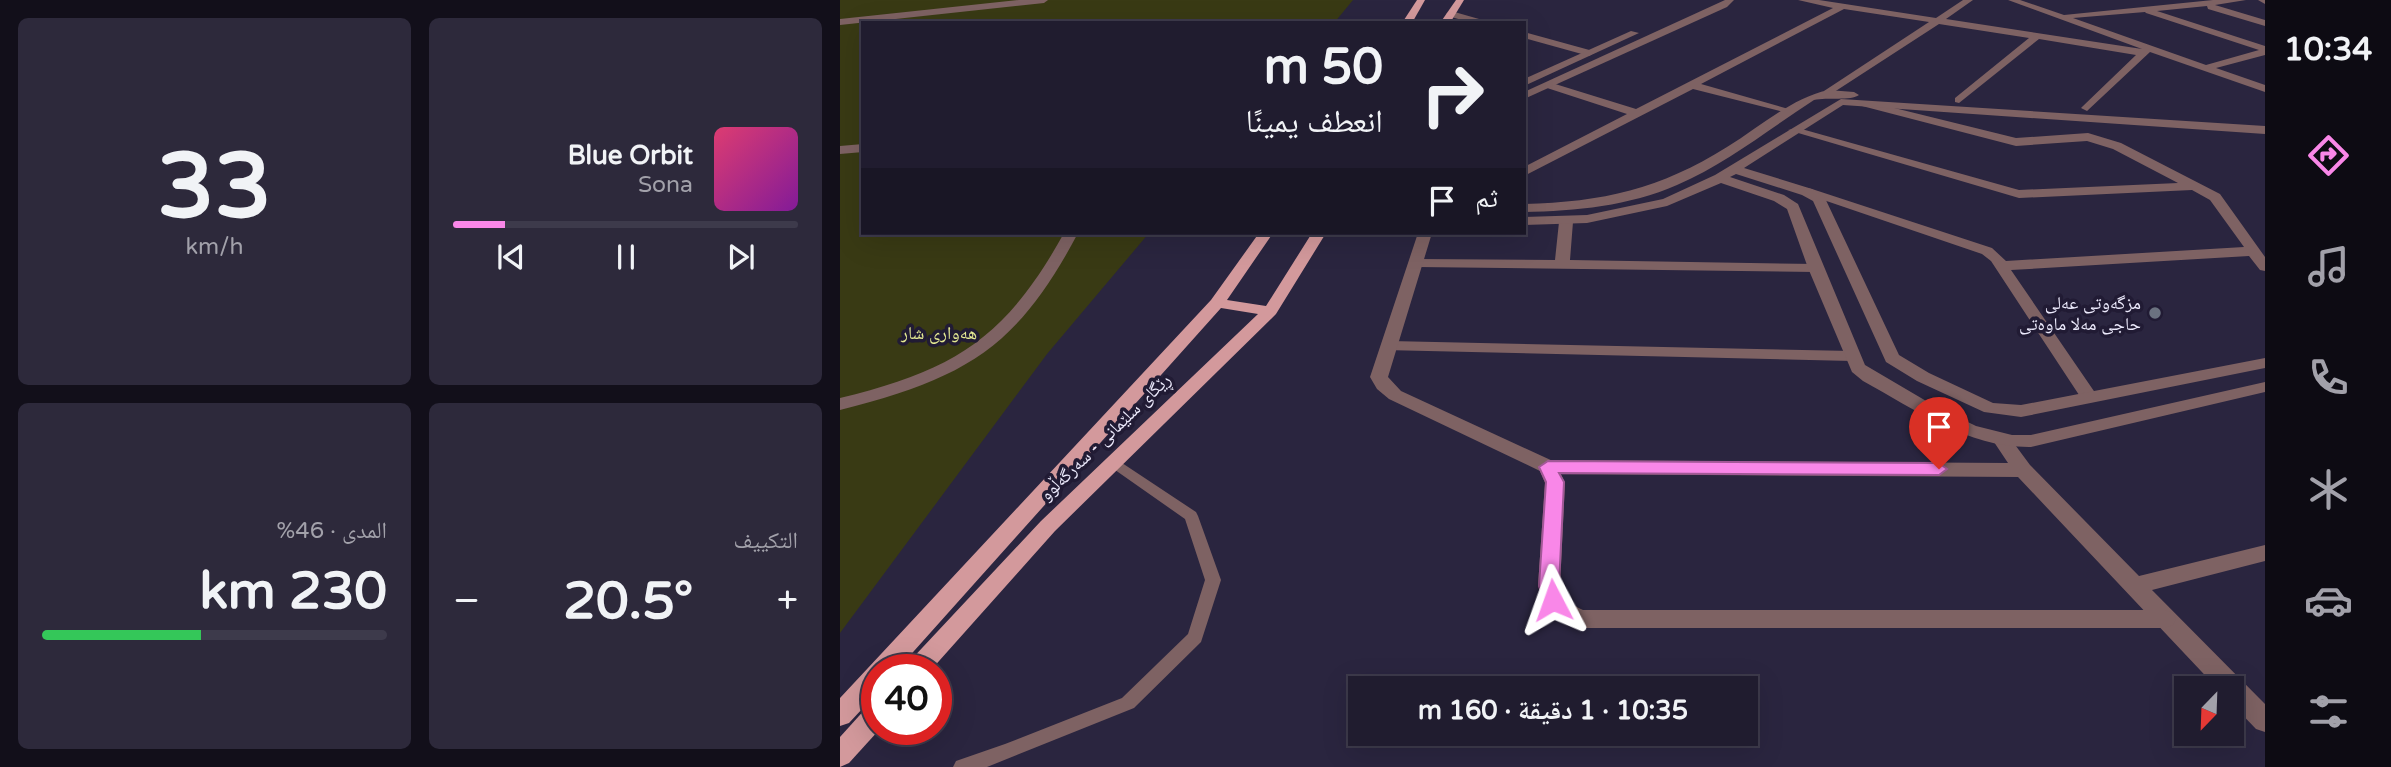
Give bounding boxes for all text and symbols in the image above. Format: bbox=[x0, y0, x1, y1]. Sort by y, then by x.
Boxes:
text: 10:34 bbox=[2284, 31, 2372, 69]
text: 50 m bbox=[1264, 38, 1383, 97]
icon: right bbox=[1407, 49, 1498, 140]
text: انعطف يمينًا bbox=[1246, 103, 1383, 141]
icon: directions bbox=[2304, 131, 2353, 180]
text: 33 bbox=[157, 132, 272, 242]
text: Blue Orbit bbox=[568, 140, 693, 171]
text: Sona bbox=[638, 171, 693, 199]
icon: arrive bbox=[1423, 182, 1461, 220]
text: ثم bbox=[1475, 183, 1498, 214]
text: km/h bbox=[186, 233, 243, 261]
icon: previous bbox=[492, 238, 530, 276]
icon: pause bbox=[607, 238, 645, 276]
icon: next bbox=[722, 238, 760, 276]
icon: music bbox=[2304, 242, 2353, 291]
place label: مزگەوتی عەلی حاجی مەلا ماوەتی bbox=[2019, 292, 2141, 335]
marker: مزگەوتی عەلی حاجی مەلا ماوەتی bbox=[2147, 305, 2163, 321]
park label: هەواری شار bbox=[900, 322, 977, 344]
icon: phone bbox=[2304, 353, 2353, 402]
street label: ڕێگای سلێمانی - سەرگەڵوو bbox=[1035, 369, 1177, 507]
pin bbox=[1909, 397, 1969, 469]
icon: arrive bbox=[1920, 408, 1958, 446]
icon: climate bbox=[2304, 465, 2353, 514]
text: المدى · 46% bbox=[276, 517, 387, 545]
text: التكييف bbox=[733, 527, 798, 555]
text: 230 km bbox=[199, 560, 387, 623]
position arrow bbox=[1516, 563, 1590, 637]
text: 20.5° bbox=[563, 570, 693, 633]
icon: car bbox=[2304, 576, 2353, 625]
text: − bbox=[453, 578, 480, 624]
text: + bbox=[777, 578, 798, 624]
speed limit sign: 40 bbox=[861, 654, 952, 745]
north arrow bbox=[2174, 676, 2244, 746]
map controls bbox=[2174, 676, 2244, 746]
icon: filters bbox=[2304, 687, 2353, 736]
text: 10:35 · 1 دقيقة · 160 m bbox=[1418, 695, 1688, 726]

